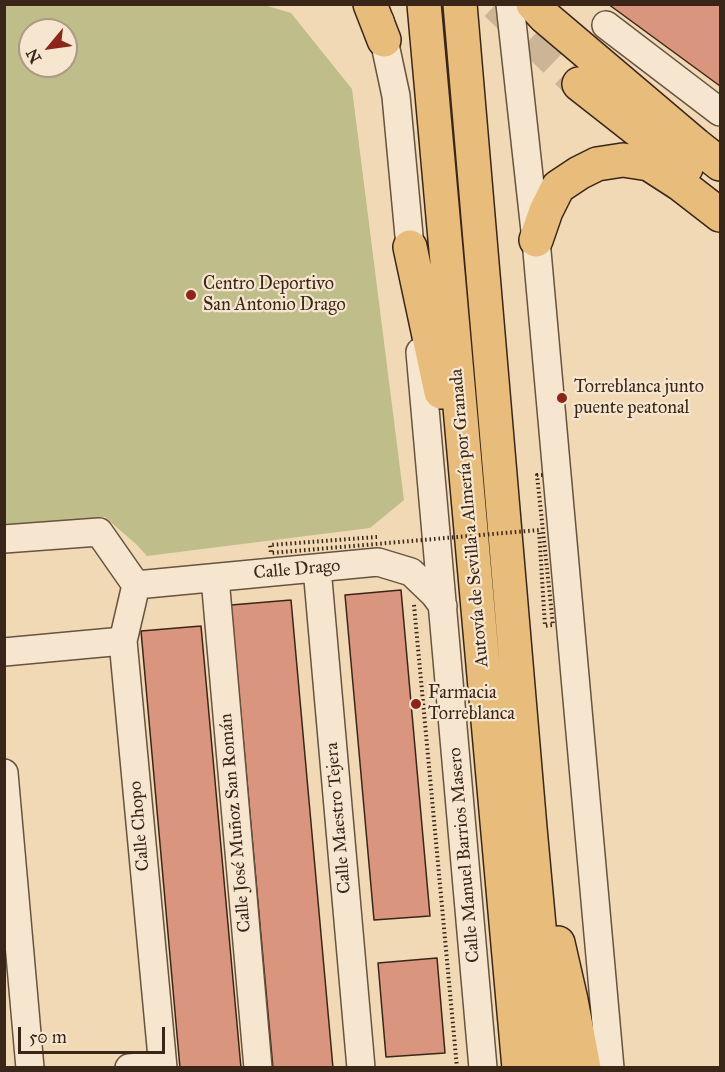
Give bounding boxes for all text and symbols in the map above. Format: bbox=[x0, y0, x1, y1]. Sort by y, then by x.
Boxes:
north arrow bbox=[18, 18, 78, 78]
text: N bbox=[22, 45, 45, 67]
place label: Centro Deportivo San Antonio Drago bbox=[203, 274, 346, 316]
marker: Centro Deportivo San Antonio Drago bbox=[184, 288, 198, 302]
street label: Autovía de Sevilla a Almería por Granada bbox=[446, 368, 494, 668]
place label: Torreblanca junto puente peatonal bbox=[574, 377, 704, 420]
marker: Torreblanca junto puente peatonal bbox=[555, 391, 569, 405]
street label: Calle Drago bbox=[253, 555, 341, 585]
place label: Farmacia Torreblanca bbox=[428, 683, 515, 726]
marker: Farmacia Torreblanca bbox=[409, 697, 423, 711]
street label: Calle José Muñoz San Román bbox=[216, 713, 256, 933]
street label: Calle Maestro Tejera bbox=[322, 741, 356, 895]
street label: Calle Manuel Barrios Masero bbox=[445, 746, 485, 964]
street label: Calle Chopo bbox=[125, 780, 155, 872]
scale bar bbox=[21, 1015, 168, 1053]
text: 50 m bbox=[29, 1026, 67, 1048]

